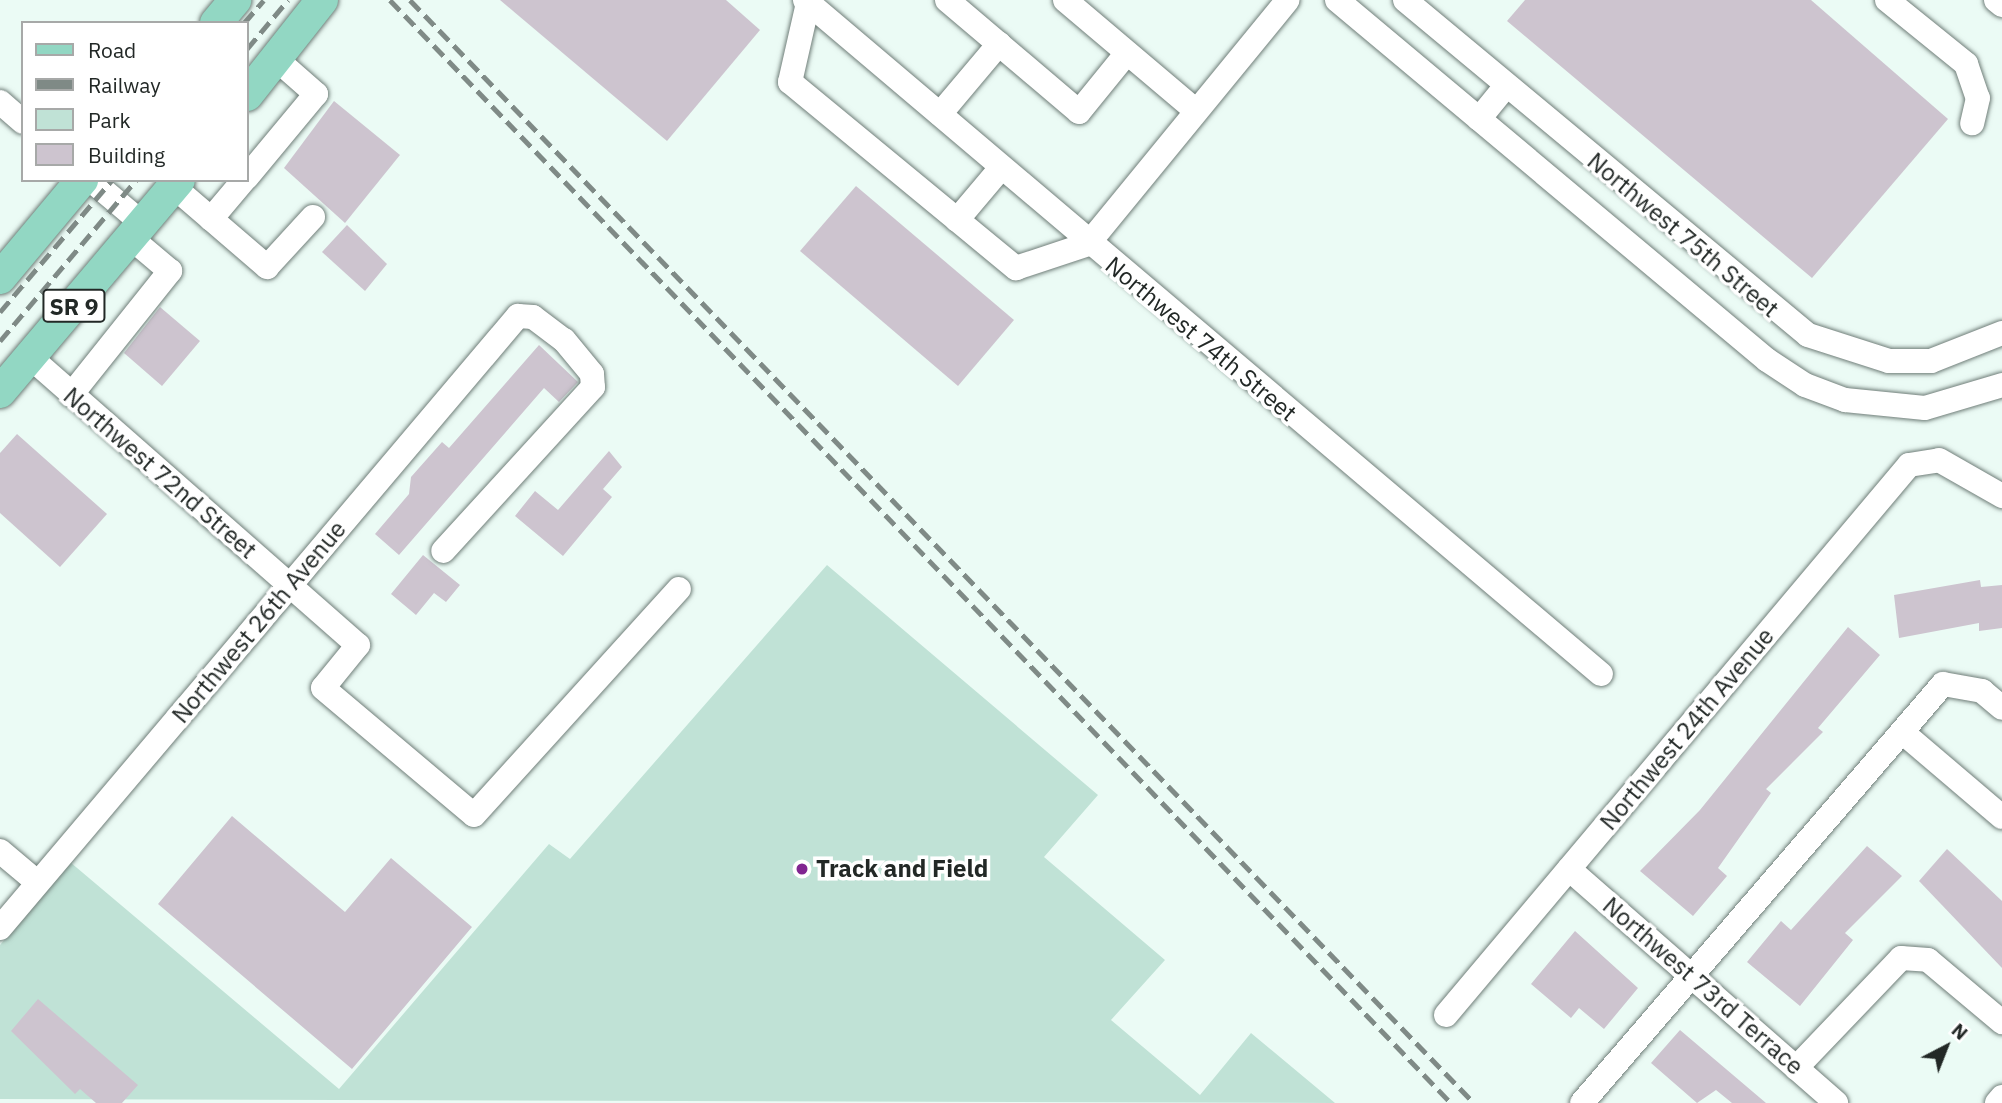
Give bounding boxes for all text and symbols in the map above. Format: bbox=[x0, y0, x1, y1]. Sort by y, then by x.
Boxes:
legend bbox=[21, 21, 248, 182]
text: Road bbox=[88, 36, 136, 64]
text: Railway bbox=[88, 71, 161, 99]
text: Park bbox=[88, 106, 131, 134]
text: Building bbox=[88, 141, 165, 169]
street label: Northwest 75th Street bbox=[1582, 147, 1784, 323]
street label: Northwest 74th Street bbox=[1100, 251, 1302, 427]
road number: SR 9 bbox=[41, 286, 107, 326]
street label: Northwest 72nd Street bbox=[58, 381, 262, 565]
street label: Northwest 26th Avenue bbox=[166, 515, 352, 729]
street label: Northwest 24th Avenue bbox=[1594, 622, 1780, 836]
place label: Track and Field bbox=[816, 855, 988, 883]
marker: Track and Field bbox=[794, 861, 810, 877]
street label: Northwest 73rd Terrace bbox=[1597, 891, 1809, 1081]
north arrow bbox=[1911, 1012, 1981, 1082]
text: N bbox=[1947, 1018, 1973, 1045]

